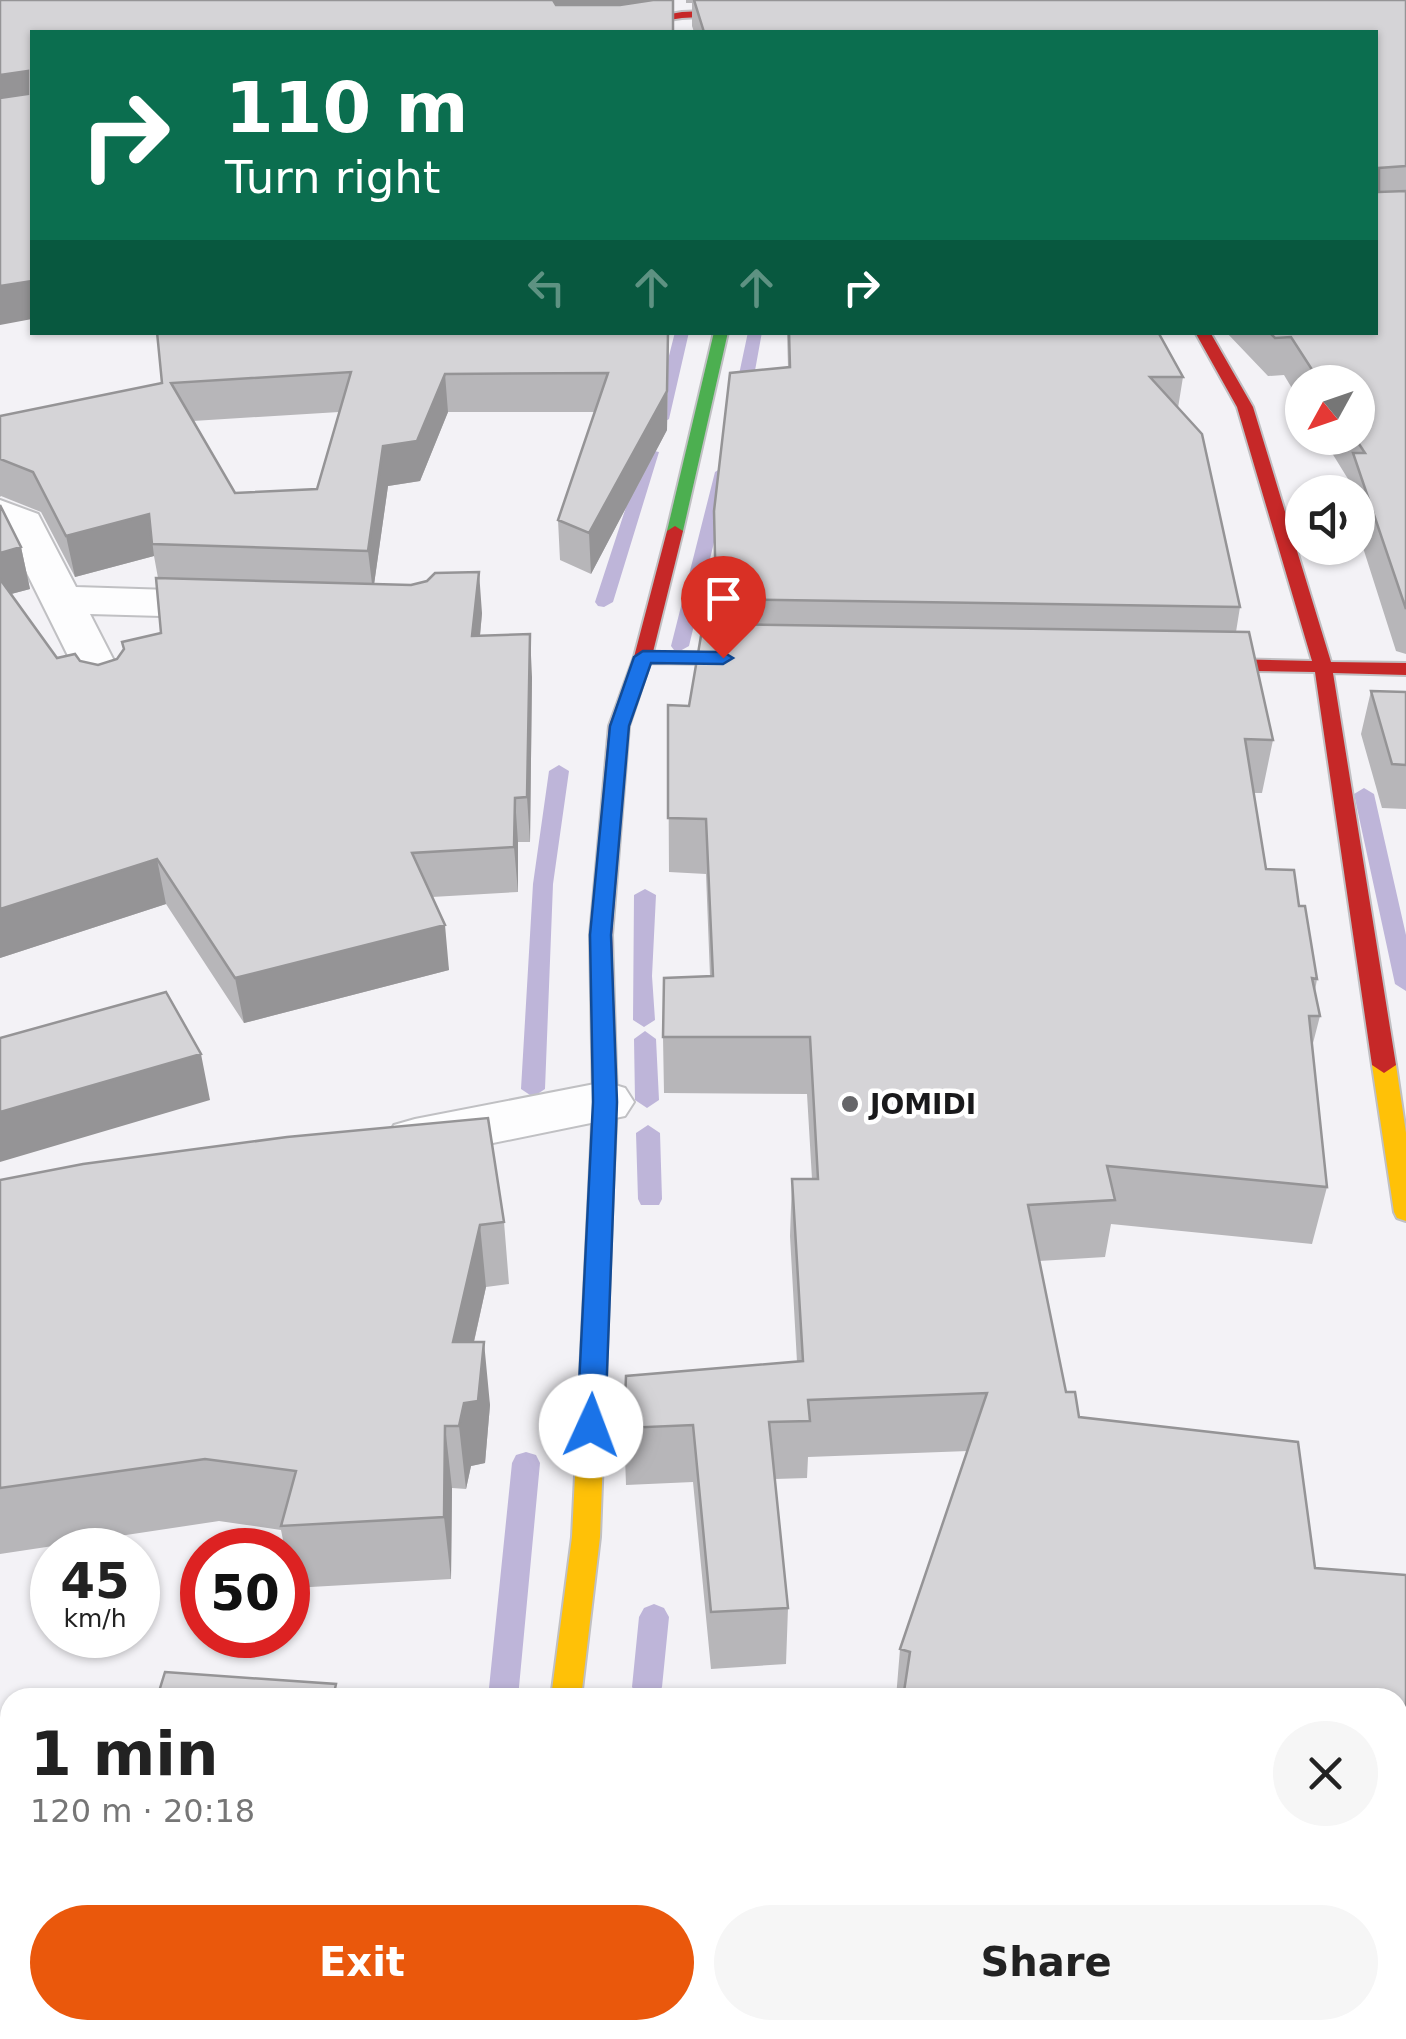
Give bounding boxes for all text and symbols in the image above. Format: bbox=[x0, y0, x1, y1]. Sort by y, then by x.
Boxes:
text: 110 m bbox=[225, 67, 468, 149]
icon: right bbox=[60, 70, 190, 200]
text: Turn right bbox=[225, 151, 440, 204]
icon: left bbox=[519, 260, 574, 315]
icon: ahead bbox=[624, 260, 679, 315]
icon: ahead bbox=[729, 260, 784, 315]
icon: right bbox=[834, 260, 889, 315]
north arrow bbox=[1285, 365, 1375, 455]
map controls bbox=[1285, 365, 1375, 565]
button: sound bbox=[1285, 475, 1375, 565]
pin bbox=[681, 556, 766, 659]
icon: arrive bbox=[696, 571, 751, 626]
place label: JOMIDI bbox=[868, 1088, 976, 1121]
marker: JOMIDI bbox=[839, 1093, 861, 1115]
position arrow bbox=[539, 1374, 643, 1478]
speed limit sign: 50 bbox=[180, 1528, 310, 1658]
text: 45 bbox=[60, 1552, 130, 1610]
text: km/h bbox=[63, 1604, 127, 1633]
text: 1 min bbox=[30, 1719, 218, 1789]
button: close bbox=[1273, 1721, 1378, 1826]
text: 120 m · 20:18 bbox=[30, 1792, 255, 1830]
button: Exit bbox=[30, 1905, 694, 2020]
button: Share bbox=[714, 1905, 1378, 2020]

